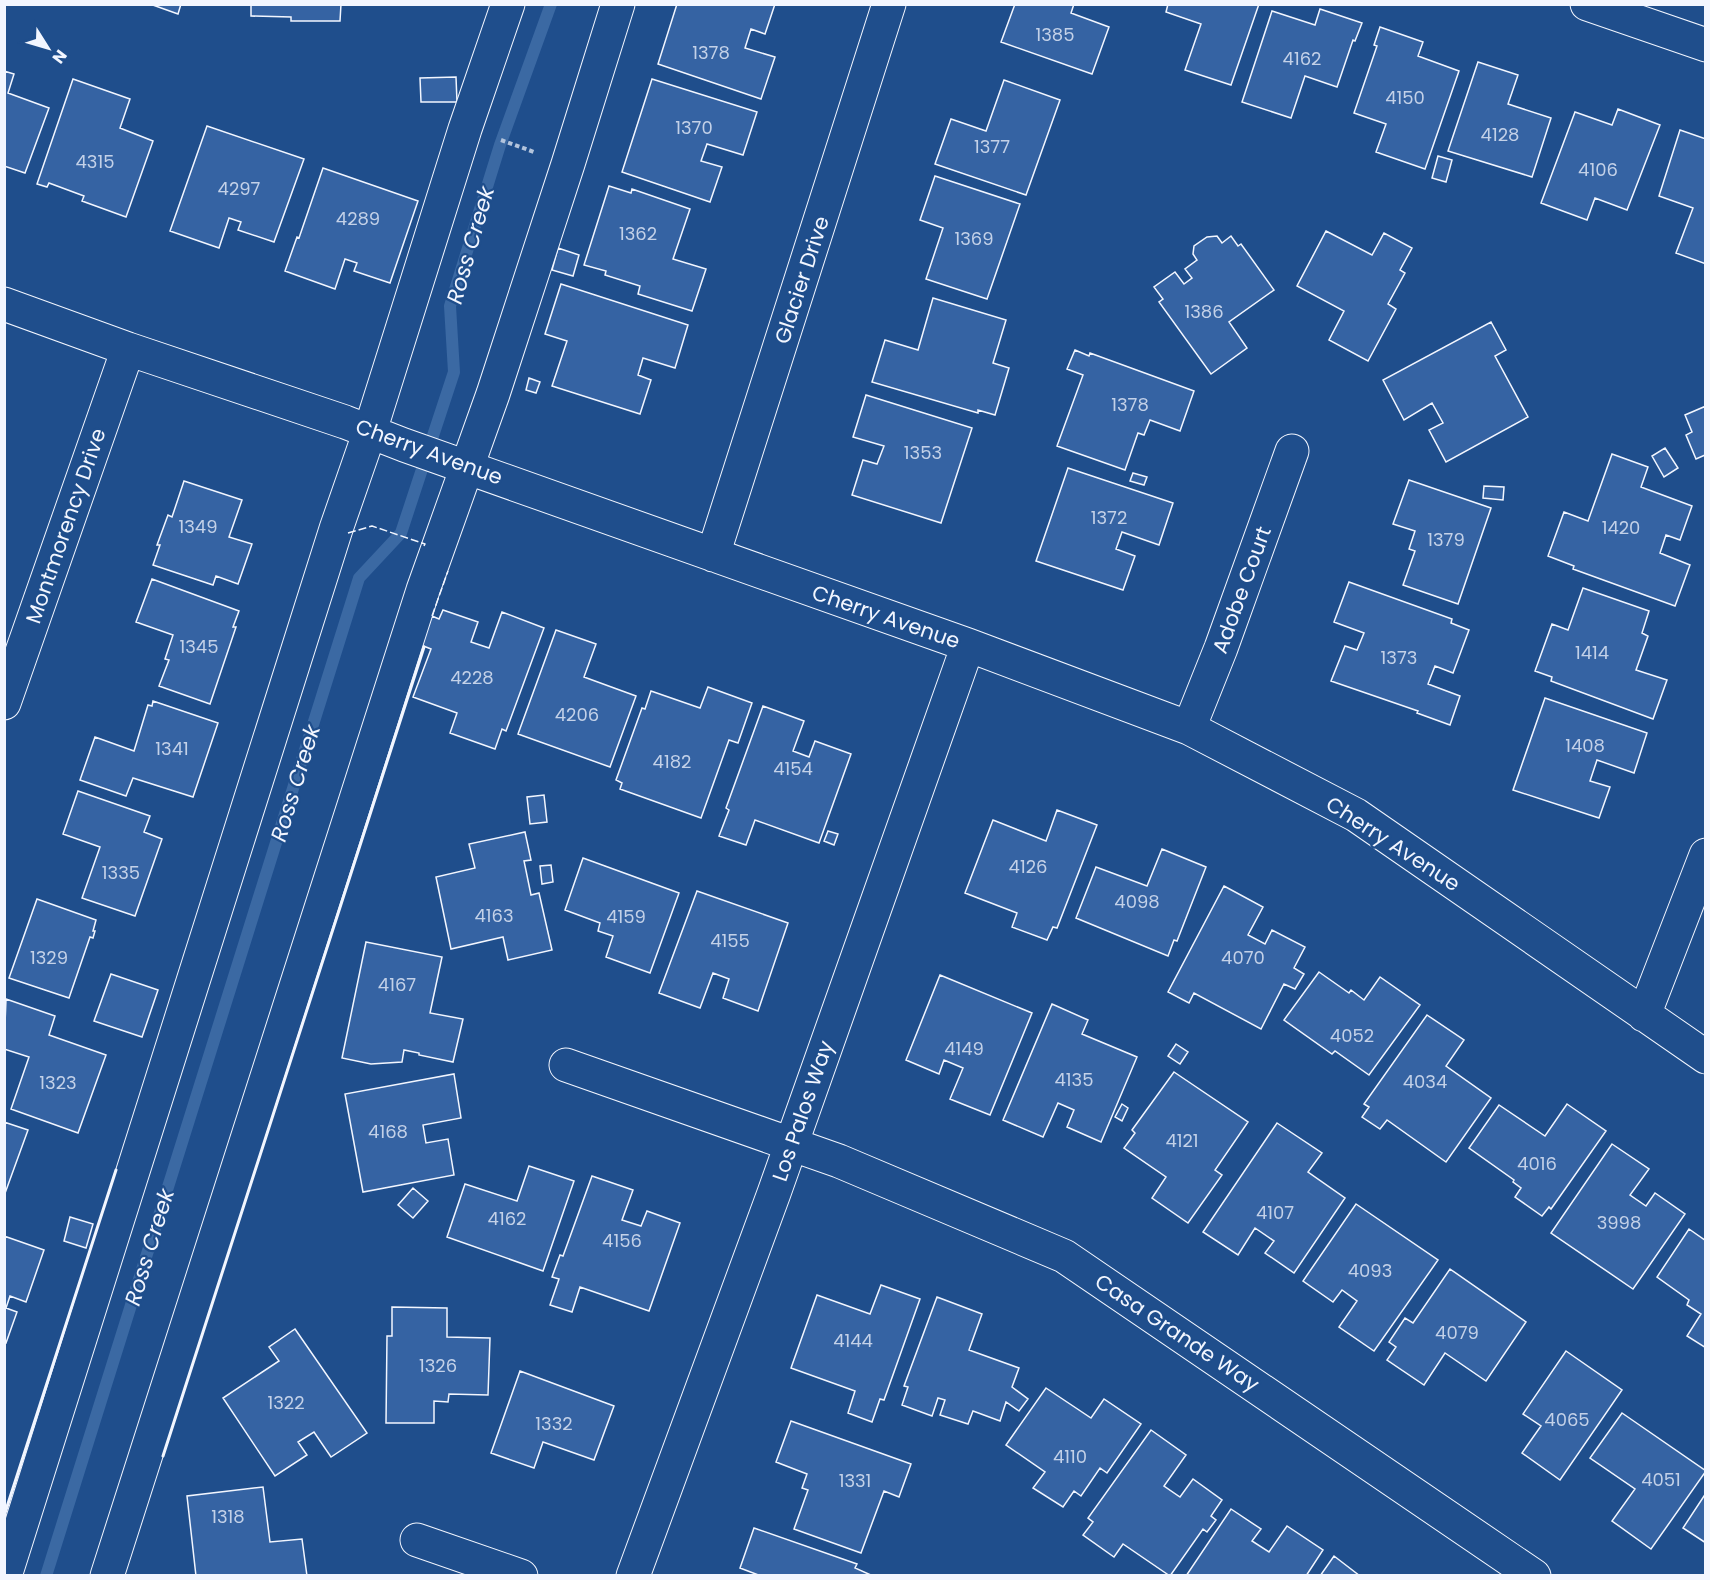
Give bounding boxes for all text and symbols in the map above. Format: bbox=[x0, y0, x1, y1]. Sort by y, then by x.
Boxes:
north arrow bbox=[18, 18, 78, 78]
house number: 1385 bbox=[1035, 22, 1075, 47]
house number: 1378 bbox=[692, 40, 730, 65]
text: N bbox=[47, 45, 72, 68]
house number: 4162 bbox=[1283, 46, 1321, 71]
house number: 4150 bbox=[1385, 85, 1425, 110]
house number: 1370 bbox=[675, 115, 713, 140]
house number: 4128 bbox=[1481, 122, 1519, 147]
house number: 1377 bbox=[974, 134, 1010, 159]
house number: 4315 bbox=[76, 149, 115, 174]
house number: 4106 bbox=[1578, 157, 1618, 182]
house number: 4297 bbox=[218, 176, 261, 201]
water label: Ross Creek bbox=[439, 181, 502, 307]
house number: 4289 bbox=[336, 206, 380, 231]
street label: Glacier Drive bbox=[767, 212, 836, 347]
house number: 1362 bbox=[619, 221, 657, 246]
house number: 1369 bbox=[954, 226, 994, 251]
house number: 1386 bbox=[1184, 299, 1224, 324]
house number: 1378 bbox=[1111, 392, 1149, 417]
street label: Cherry Avenue bbox=[352, 411, 507, 492]
street label: Montmorency Drive bbox=[18, 424, 113, 627]
house number: 1353 bbox=[904, 440, 942, 465]
house number: 1372 bbox=[1091, 505, 1127, 530]
house number: 1349 bbox=[178, 514, 218, 539]
house number: 1420 bbox=[1602, 515, 1640, 540]
street label: Adobe Court bbox=[1205, 522, 1278, 657]
house number: 1379 bbox=[1427, 527, 1465, 552]
street label: Cherry Avenue bbox=[808, 578, 964, 655]
house number: 1345 bbox=[180, 634, 219, 659]
house number: 1414 bbox=[1575, 640, 1609, 665]
house number: 1373 bbox=[1381, 645, 1417, 670]
house number: 4228 bbox=[450, 665, 494, 690]
house number: 4206 bbox=[555, 702, 599, 727]
water label: Ross Creek bbox=[263, 719, 328, 845]
house number: 1408 bbox=[1565, 733, 1605, 758]
house number: 1341 bbox=[155, 736, 189, 761]
house number: 4182 bbox=[653, 749, 691, 774]
house number: 4154 bbox=[773, 756, 813, 781]
street label: Cherry Avenue bbox=[1321, 789, 1466, 898]
house number: 4126 bbox=[1009, 854, 1047, 879]
house number: 1335 bbox=[102, 860, 140, 885]
house number: 4098 bbox=[1114, 889, 1160, 914]
house number: 4163 bbox=[474, 903, 514, 928]
house number: 4159 bbox=[606, 904, 646, 929]
house number: 4155 bbox=[710, 928, 750, 953]
house number: 1329 bbox=[30, 945, 68, 970]
house number: 4070 bbox=[1221, 945, 1265, 970]
house number: 4167 bbox=[378, 972, 416, 997]
house number: 4052 bbox=[1330, 1023, 1374, 1048]
street label: Los Palos Way bbox=[765, 1036, 840, 1185]
house number: 4149 bbox=[944, 1036, 984, 1061]
house number: 4135 bbox=[1055, 1067, 1094, 1092]
house number: 4034 bbox=[1403, 1069, 1447, 1094]
house number: 1323 bbox=[39, 1070, 77, 1095]
house number: 4168 bbox=[368, 1119, 408, 1144]
house number: 4121 bbox=[1165, 1128, 1199, 1153]
house number: 4016 bbox=[1517, 1151, 1557, 1176]
water label: Ross Creek bbox=[117, 1183, 182, 1309]
house number: 4107 bbox=[1256, 1200, 1294, 1225]
house number: 4162 bbox=[488, 1206, 526, 1231]
house number: 3998 bbox=[1597, 1210, 1641, 1235]
house number: 4156 bbox=[602, 1228, 642, 1253]
house number: 4093 bbox=[1348, 1258, 1392, 1283]
street label: Casa Grande Way bbox=[1089, 1267, 1265, 1398]
house number: 4079 bbox=[1435, 1320, 1479, 1345]
house number: 4144 bbox=[833, 1328, 873, 1353]
house number: 1326 bbox=[419, 1353, 457, 1378]
house number: 1322 bbox=[267, 1390, 305, 1415]
house number: 4065 bbox=[1544, 1407, 1590, 1432]
house number: 1332 bbox=[535, 1411, 573, 1436]
house number: 4110 bbox=[1053, 1444, 1087, 1469]
house number: 4051 bbox=[1641, 1467, 1681, 1492]
house number: 1331 bbox=[839, 1468, 871, 1493]
house number: 1318 bbox=[211, 1504, 245, 1529]

